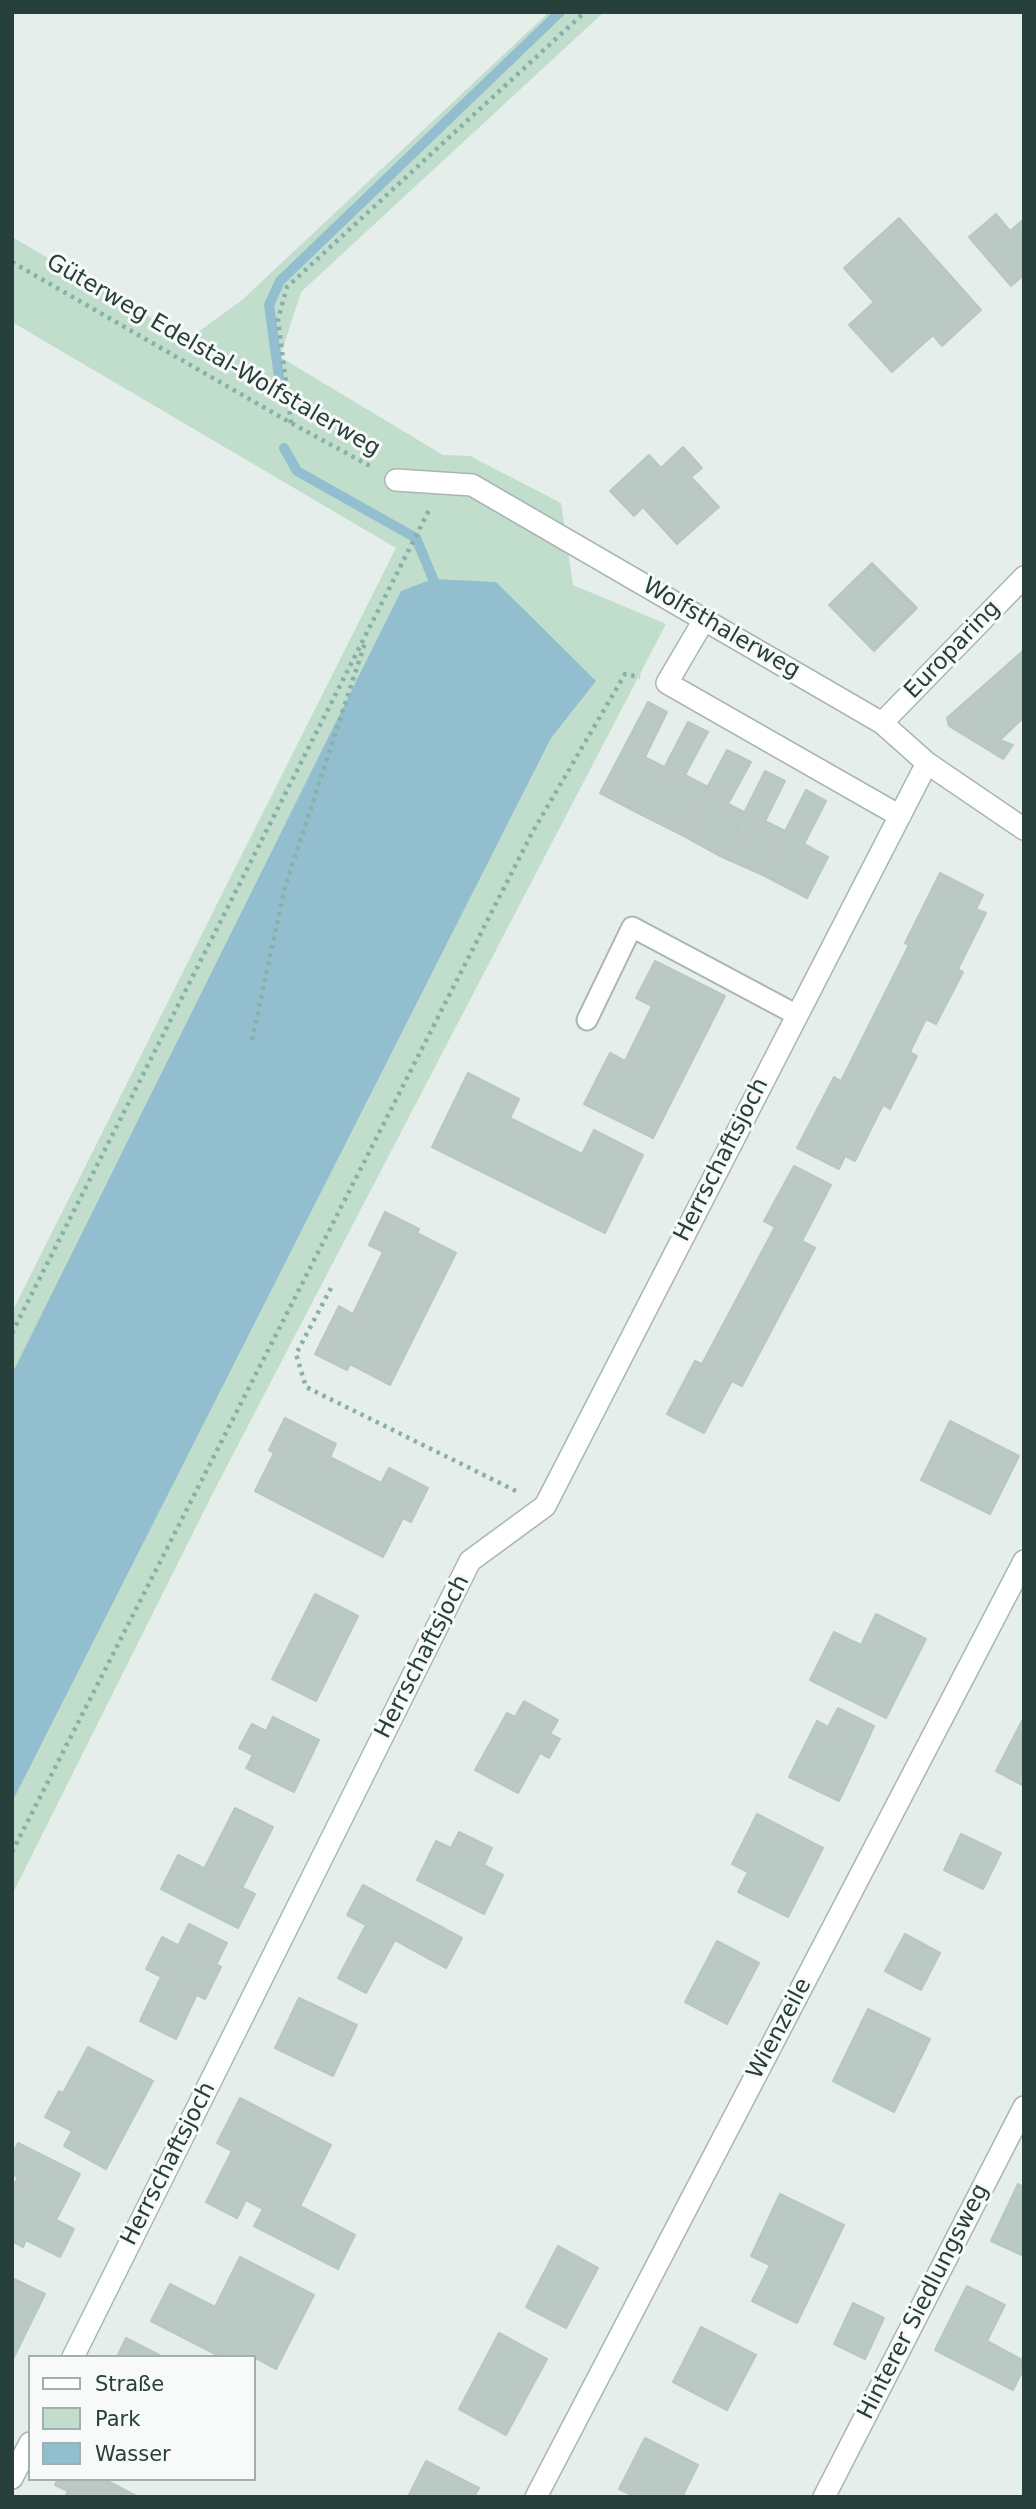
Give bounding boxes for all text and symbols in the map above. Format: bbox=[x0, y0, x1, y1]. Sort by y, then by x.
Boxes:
street label: Güterweg Edelstal-Wolfstalerweg bbox=[41, 249, 385, 463]
street label: Wolfsthalerweg bbox=[637, 573, 805, 685]
street label: Europaring bbox=[899, 595, 1007, 705]
street label: Herrschaftsjoch bbox=[669, 1074, 775, 1246]
street label: Herrschaftsjoch bbox=[370, 1571, 476, 1743]
street label: Wienzeile bbox=[742, 1974, 818, 2084]
street label: Herrschaftsjoch bbox=[116, 2078, 222, 2250]
street label: Hinterer Siedlungsweg bbox=[853, 2180, 995, 2424]
legend bbox=[28, 2355, 256, 2481]
text: Straße bbox=[95, 2372, 164, 2396]
text: Park bbox=[95, 2407, 140, 2431]
text: Wasser bbox=[95, 2442, 171, 2466]

